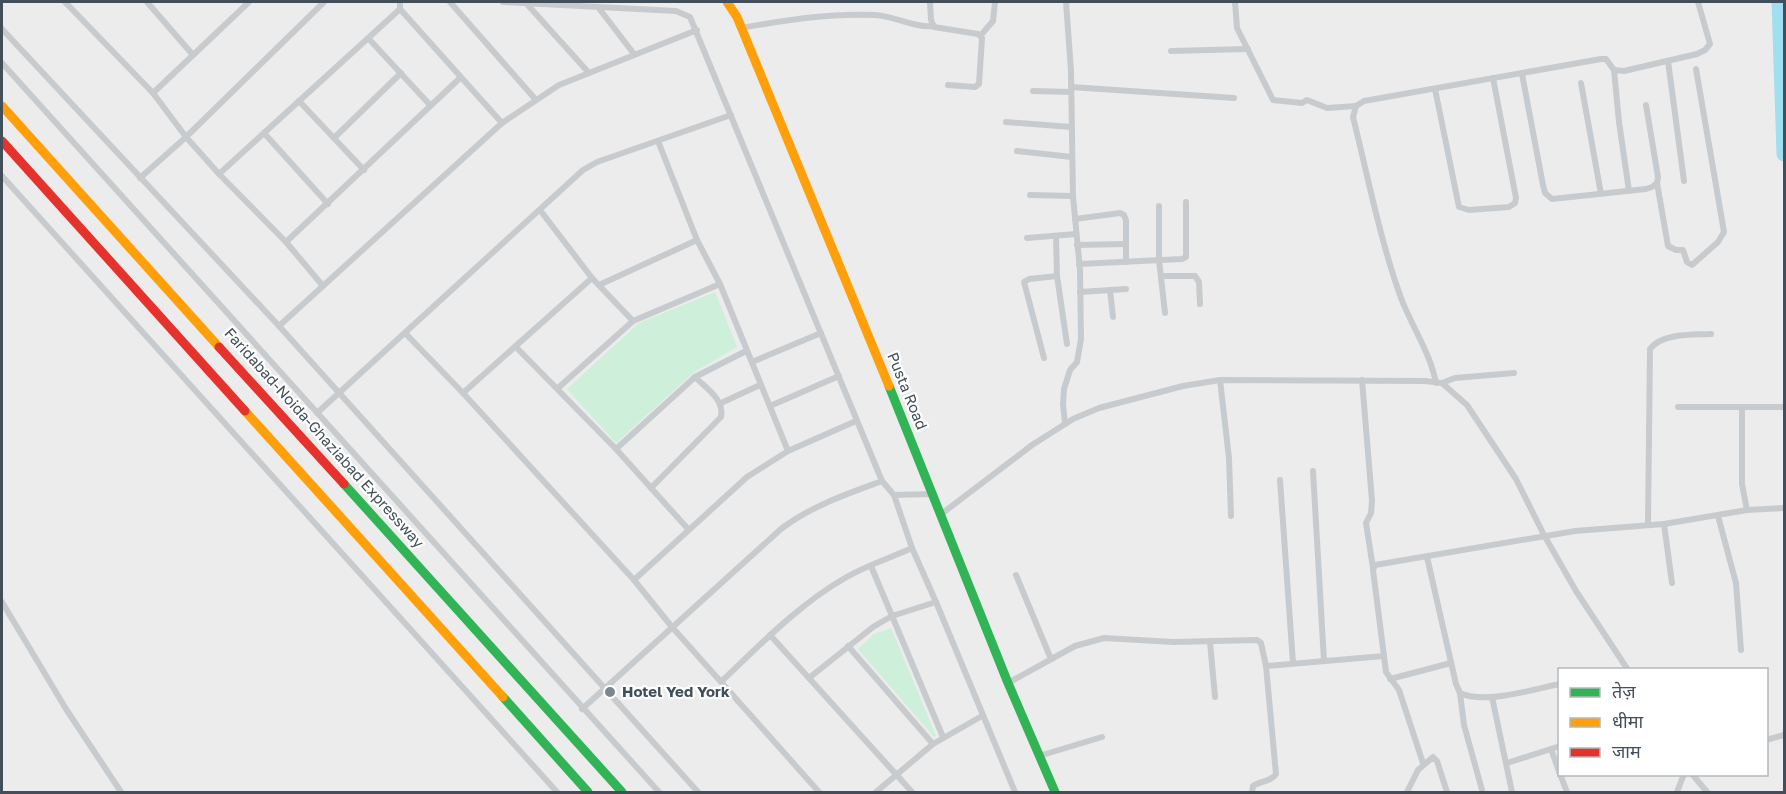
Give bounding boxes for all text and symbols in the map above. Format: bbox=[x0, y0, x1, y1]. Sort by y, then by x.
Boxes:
street label: Faridabad-Noida-Ghaziabad Expressway bbox=[221, 324, 429, 551]
street label: Pusta Road bbox=[884, 349, 932, 432]
legend bbox=[1558, 668, 1768, 776]
text: तेज़ bbox=[1612, 680, 1636, 702]
place label: Hotel Yed York bbox=[622, 682, 730, 700]
marker: Hotel Yed York bbox=[603, 685, 617, 699]
text: धीमा bbox=[1612, 710, 1643, 732]
text: जाम bbox=[1612, 740, 1642, 762]

